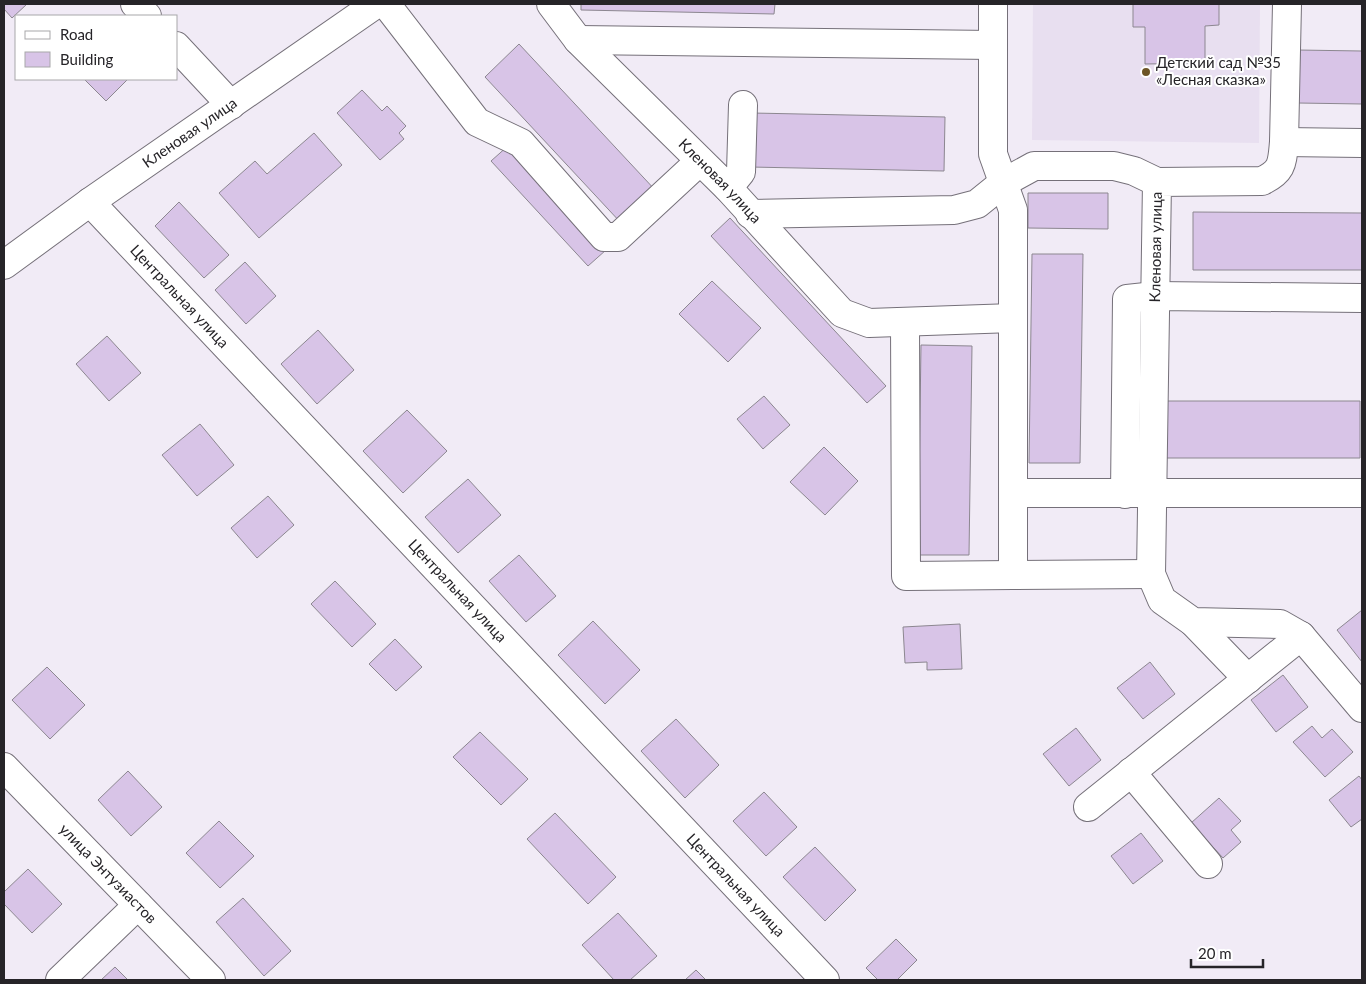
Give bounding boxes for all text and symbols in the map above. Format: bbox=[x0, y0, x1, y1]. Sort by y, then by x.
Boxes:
legend bbox=[15, 15, 178, 80]
text: Road bbox=[60, 25, 93, 43]
text: Building bbox=[60, 50, 113, 68]
place label: Детский сад №35 «Лесная сказка» bbox=[1156, 53, 1281, 88]
marker: Детский сад №35 «Лесная сказка» bbox=[1140, 66, 1152, 78]
street label: Кленовая улица bbox=[139, 93, 240, 171]
street label: Кленовая улица bbox=[675, 134, 766, 226]
street label: Кленовая улица bbox=[1145, 191, 1165, 303]
street label: Центральная улица bbox=[127, 240, 233, 351]
street label: Центральная улица bbox=[405, 535, 511, 646]
street label: улица Энтузиастов bbox=[56, 820, 161, 927]
street label: Центральная улица bbox=[683, 829, 789, 940]
scale bar bbox=[1191, 936, 1264, 968]
text: 20 m bbox=[1198, 944, 1232, 962]

